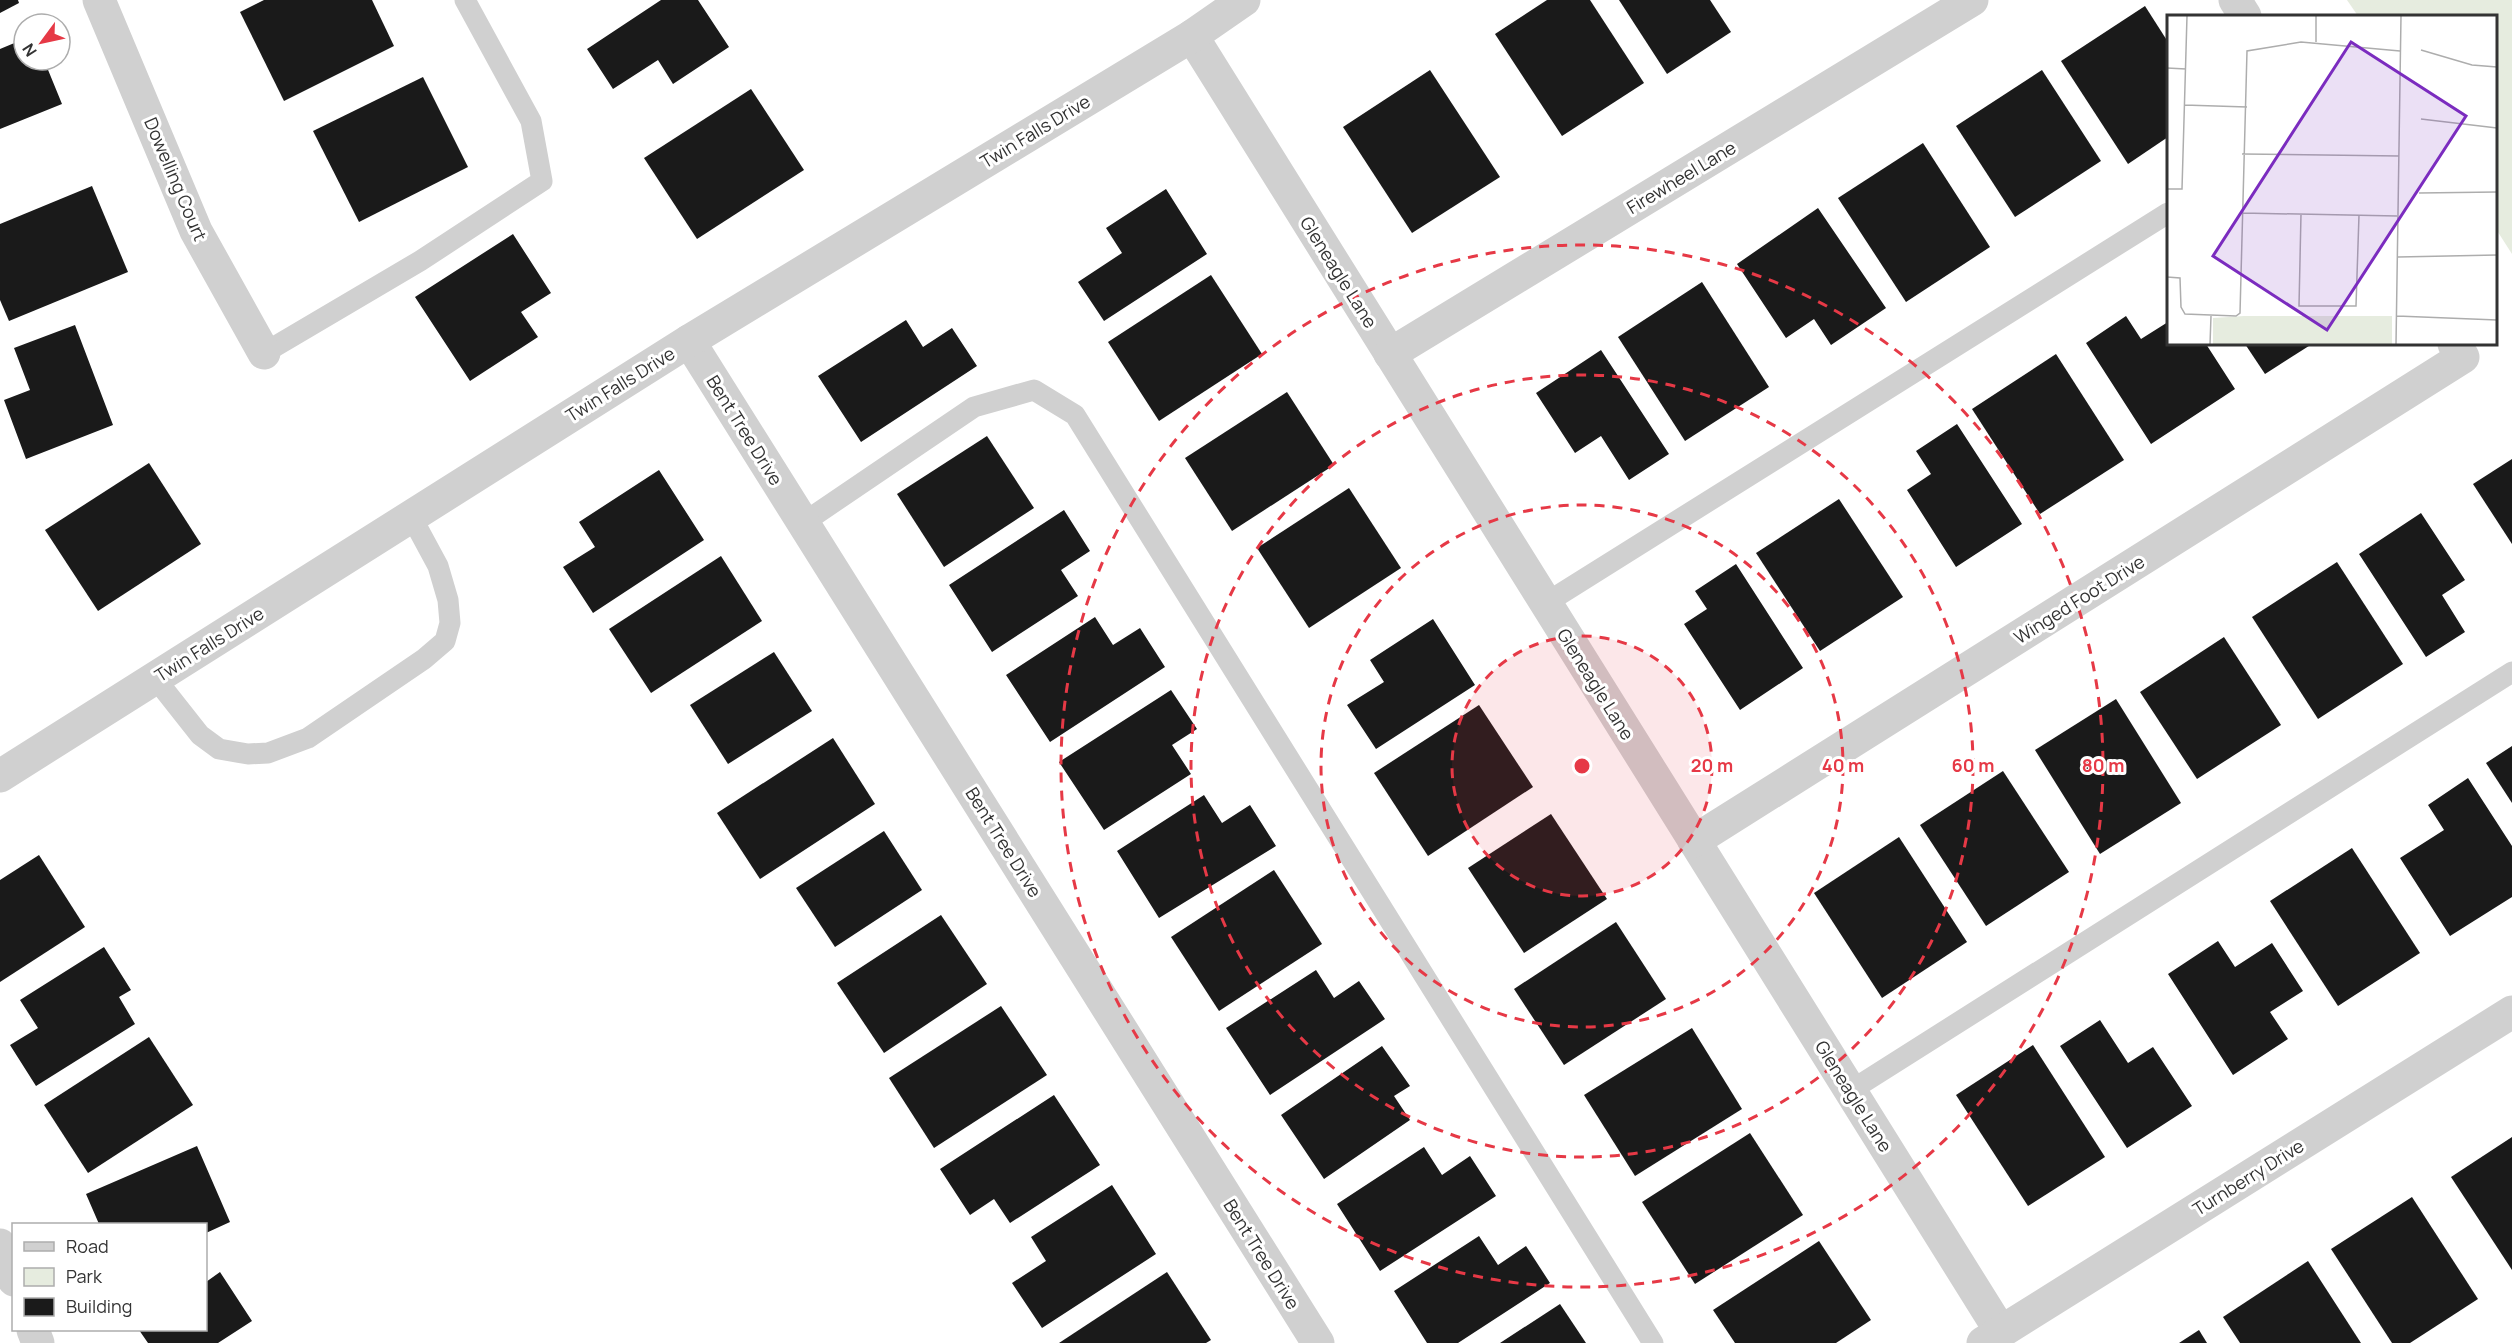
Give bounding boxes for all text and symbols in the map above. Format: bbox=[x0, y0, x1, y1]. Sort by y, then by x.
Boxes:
north arrow bbox=[12, 12, 72, 72]
inset map bbox=[2167, 15, 2497, 345]
text: N bbox=[17, 39, 42, 61]
street label: Twin Falls Drive bbox=[976, 89, 1094, 173]
street label: Dowelling Court bbox=[139, 114, 213, 244]
street label: Firewheel Lane bbox=[1622, 135, 1740, 219]
street label: Gleneagle Lane bbox=[1295, 212, 1383, 332]
street label: Twin Falls Drive bbox=[561, 341, 679, 427]
street label: Bent Tree Drive bbox=[702, 370, 788, 490]
street label: Winged Foot Drive bbox=[2009, 549, 2149, 649]
street label: Twin Falls Drive bbox=[150, 601, 268, 687]
street label: Gleneagle Lane bbox=[1552, 624, 1640, 744]
text: 20 m bbox=[1691, 753, 1733, 777]
text: 40 m bbox=[1822, 753, 1864, 777]
text: 60 m bbox=[1952, 753, 1994, 777]
text: 80 m bbox=[2082, 753, 2124, 777]
centre of rings bbox=[1572, 756, 1592, 776]
street label: Bent Tree Drive bbox=[961, 782, 1047, 902]
street label: Gleneagle Lane bbox=[1810, 1036, 1898, 1156]
street label: Turnberry Drive bbox=[2188, 1133, 2308, 1221]
street label: Bent Tree Drive bbox=[1219, 1194, 1305, 1314]
legend bbox=[12, 1223, 207, 1331]
text: Road bbox=[66, 1234, 109, 1258]
text: Park bbox=[66, 1264, 103, 1288]
text: Building bbox=[66, 1294, 132, 1318]

